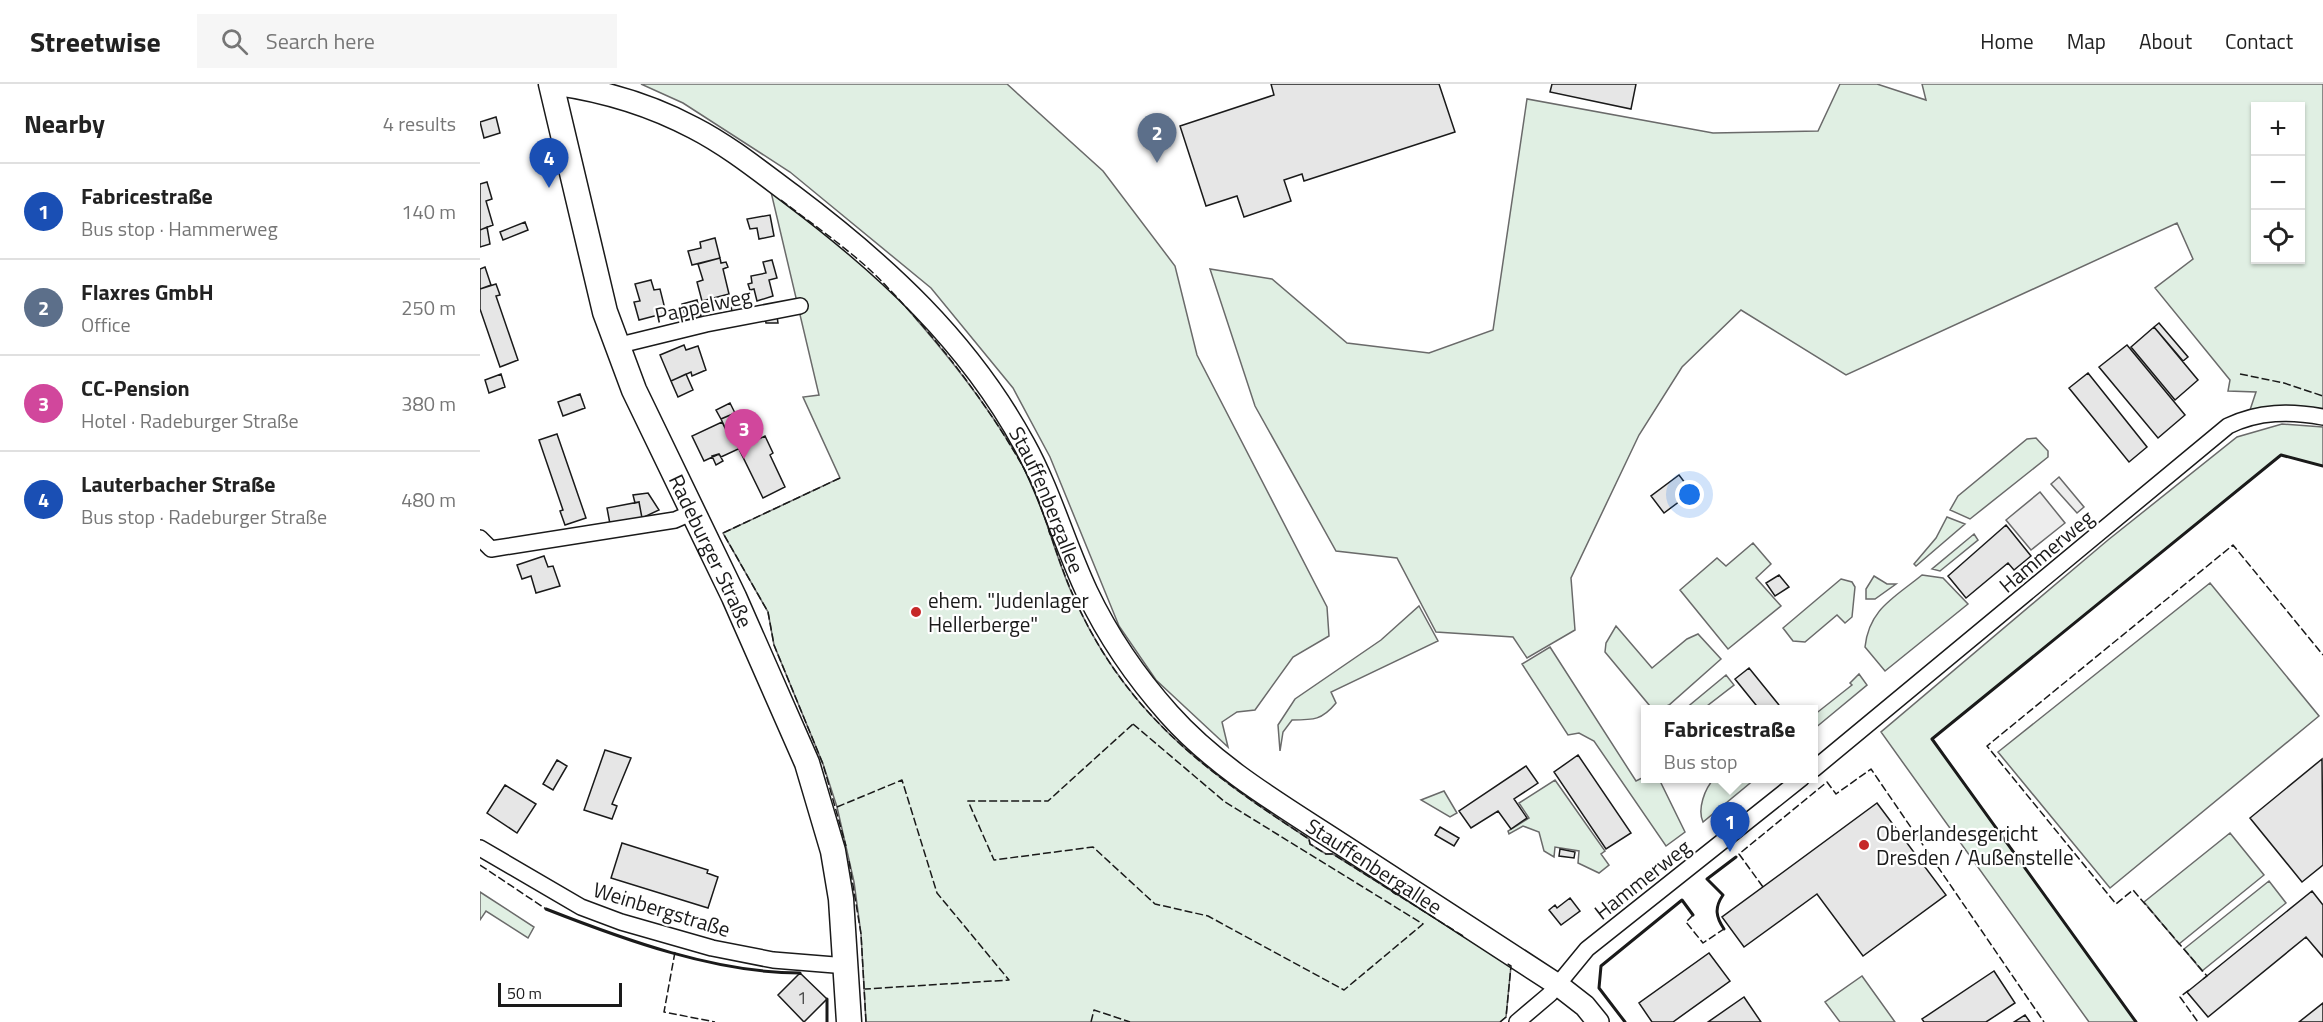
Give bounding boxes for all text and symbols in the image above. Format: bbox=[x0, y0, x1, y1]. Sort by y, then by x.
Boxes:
search box bbox=[197, 14, 617, 68]
text: Streetwise bbox=[30, 20, 161, 63]
text: Search here bbox=[266, 24, 375, 58]
icon: search bbox=[218, 25, 251, 58]
text: Home bbox=[1980, 25, 2034, 57]
text: Map bbox=[2067, 25, 2106, 57]
text: About bbox=[2139, 25, 2192, 57]
text: Contact bbox=[2225, 25, 2293, 57]
map controls bbox=[2251, 102, 2305, 264]
button: + bbox=[2251, 102, 2305, 156]
text: Nearby bbox=[24, 104, 105, 143]
text: 4 results bbox=[383, 108, 456, 139]
pin: 2 bbox=[1138, 113, 1176, 163]
pin: 4 bbox=[530, 138, 568, 188]
button: − bbox=[2251, 156, 2305, 210]
text: Fabricestraße bbox=[81, 179, 213, 213]
text: 1 bbox=[38, 196, 49, 227]
text: 140 m bbox=[401, 196, 456, 227]
button: locate bbox=[2251, 210, 2305, 264]
text: Bus stop · Hammerweg bbox=[81, 213, 278, 244]
text: Flaxres GmbH bbox=[81, 275, 214, 309]
street label: Pappelweg bbox=[652, 279, 754, 331]
text: 2 bbox=[38, 292, 49, 323]
text: 250 m bbox=[401, 292, 456, 323]
text: Office bbox=[81, 309, 131, 340]
text: CC-Pension bbox=[81, 371, 190, 405]
text: 3 bbox=[38, 388, 49, 419]
text: 380 m bbox=[401, 388, 456, 419]
text: Hotel · Radeburger Straße bbox=[81, 405, 299, 436]
pin: 3 bbox=[724, 410, 764, 459]
street label: Stauffenbergallee bbox=[1001, 420, 1093, 578]
text: Lauterbacher Straße bbox=[81, 467, 276, 501]
street label: Radeburger Straße bbox=[661, 469, 762, 633]
your location bbox=[1675, 480, 1704, 509]
text: 4 bbox=[38, 484, 49, 515]
text: 480 m bbox=[401, 484, 456, 515]
text: Bus stop · Radeburger Straße bbox=[81, 501, 327, 532]
street label: Hammerweg bbox=[1992, 502, 2100, 600]
place label: ehem. "Judenlager Hellerberge" bbox=[928, 584, 1089, 640]
marker: ehem. "Judenlager Hellerberge" bbox=[909, 605, 923, 619]
popup bbox=[1641, 705, 1818, 783]
text: Fabricestraße bbox=[1664, 712, 1795, 746]
text: Bus stop bbox=[1664, 746, 1738, 777]
pin: 1 bbox=[1710, 802, 1750, 852]
street label: Stauffenbergallee bbox=[1300, 810, 1449, 922]
place label: Oberlandesgericht Dresden / Außenstelle bbox=[1876, 817, 2074, 873]
street label: Hammerweg bbox=[1587, 831, 1697, 927]
marker: Oberlandesgericht Dresden / Außenstelle bbox=[1857, 838, 1871, 852]
street label: Weinbergstraße bbox=[590, 873, 734, 945]
scale bar bbox=[498, 980, 622, 1008]
text: 50 m bbox=[507, 981, 542, 1005]
house number: 1 bbox=[797, 984, 807, 1011]

